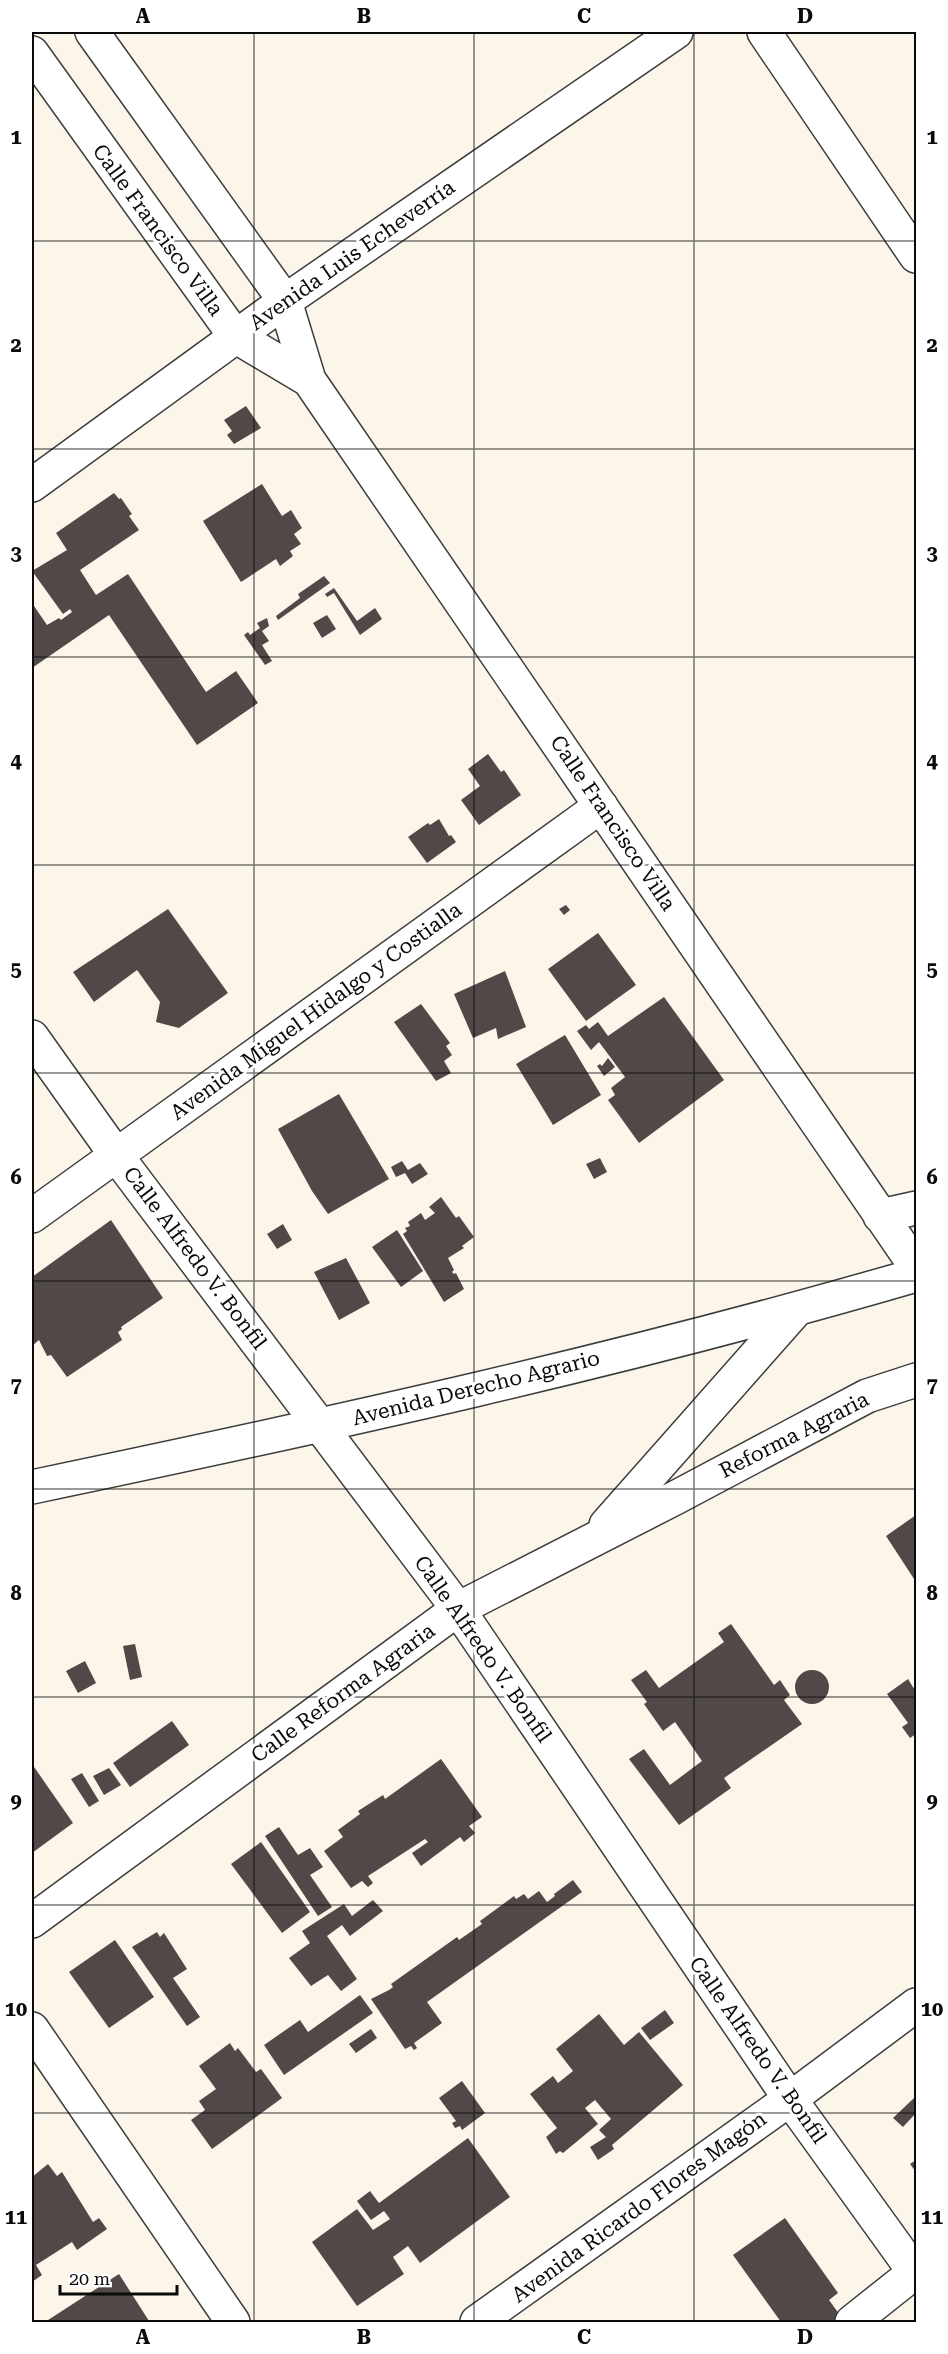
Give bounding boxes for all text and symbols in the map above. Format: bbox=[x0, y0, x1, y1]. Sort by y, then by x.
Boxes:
text: A bbox=[136, 4, 151, 28]
text: B bbox=[357, 4, 371, 28]
text: C bbox=[577, 4, 591, 28]
text: D bbox=[797, 4, 813, 28]
text: 1 bbox=[10, 125, 22, 149]
text: 1 bbox=[926, 125, 938, 149]
street label: Calle Francisco Villa bbox=[88, 140, 229, 321]
street label: Avenida Luis Echeverría bbox=[245, 175, 460, 335]
text: 2 bbox=[10, 333, 22, 357]
text: 2 bbox=[926, 333, 938, 357]
text: 3 bbox=[10, 541, 22, 565]
text: 3 bbox=[926, 541, 938, 565]
street label: Calle Francisco Villa bbox=[545, 731, 681, 916]
text: 4 bbox=[10, 749, 22, 773]
text: 4 bbox=[926, 749, 938, 773]
street label: Avenida Miguel Hidalgo y Costialla bbox=[166, 897, 467, 1125]
text: 5 bbox=[10, 957, 22, 981]
text: 5 bbox=[926, 957, 938, 981]
street label: Calle Alfredo V. Bonfil bbox=[119, 1162, 272, 1354]
text: 6 bbox=[10, 1165, 22, 1189]
text: 6 bbox=[926, 1165, 938, 1189]
street label: Avenida Derecho Agrario bbox=[350, 1346, 602, 1430]
text: 7 bbox=[10, 1373, 22, 1397]
text: 7 bbox=[926, 1373, 938, 1397]
street label: Reforma Agraria bbox=[715, 1387, 873, 1483]
street label: Calle Alfredo V. Bonfil bbox=[409, 1551, 557, 1747]
text: 8 bbox=[10, 1581, 22, 1605]
text: 8 bbox=[926, 1581, 938, 1605]
street label: Calle Reforma Agraria bbox=[247, 1618, 440, 1768]
text: 9 bbox=[10, 1789, 22, 1813]
text: 9 bbox=[926, 1789, 938, 1813]
street label: Calle Alfredo V. Bonfil bbox=[684, 1952, 832, 2148]
text: 10 bbox=[5, 1997, 27, 2021]
text: 10 bbox=[921, 1997, 943, 2021]
street label: Avenida Ricardo Flores Magón bbox=[507, 2106, 771, 2307]
text: 11 bbox=[5, 2205, 27, 2229]
text: 11 bbox=[921, 2205, 943, 2229]
scale bar bbox=[60, 2258, 177, 2296]
text: 20 m bbox=[69, 2268, 110, 2289]
text: A bbox=[136, 2325, 151, 2349]
text: B bbox=[357, 2325, 371, 2349]
text: C bbox=[577, 2325, 591, 2349]
text: D bbox=[797, 2325, 813, 2349]

